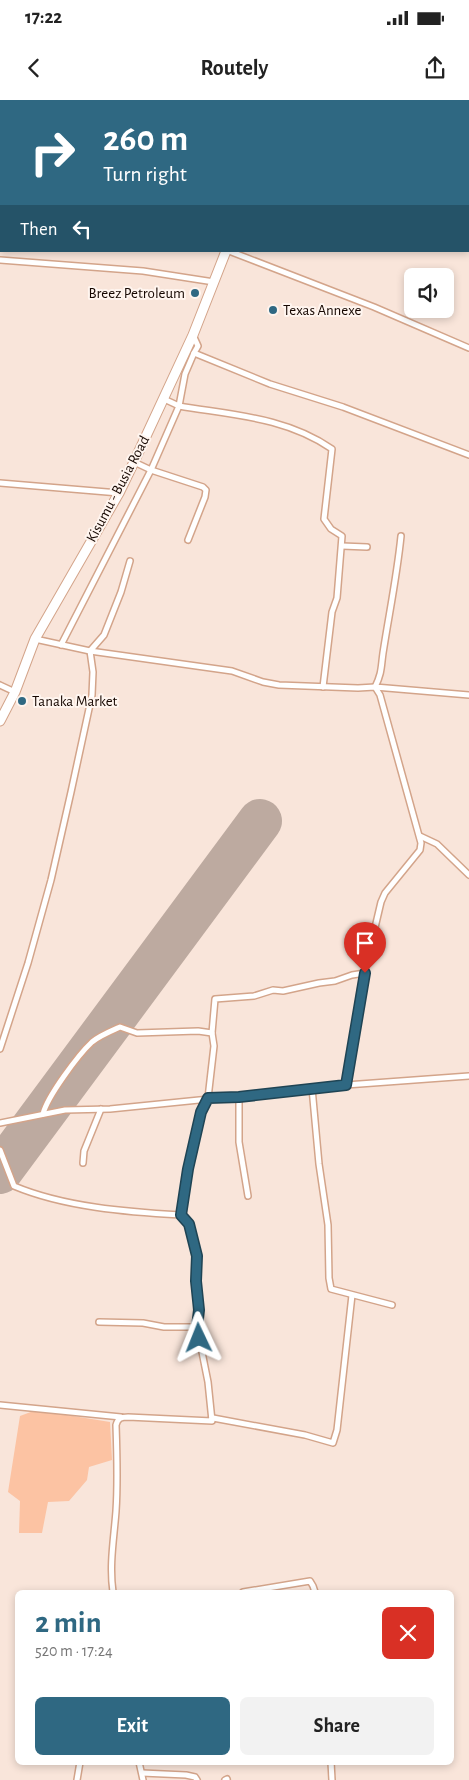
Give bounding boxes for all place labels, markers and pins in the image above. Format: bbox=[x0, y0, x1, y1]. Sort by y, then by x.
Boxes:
place label: Breez Petroleum bbox=[89, 286, 185, 301]
marker: Breez Petroleum bbox=[189, 287, 201, 299]
place label: Texas Annexe bbox=[283, 303, 362, 318]
marker: Texas Annexe bbox=[267, 304, 279, 316]
place label: Tanaka Market bbox=[32, 694, 118, 709]
marker: Tanaka Market bbox=[16, 695, 28, 707]
pin bbox=[344, 922, 386, 973]

